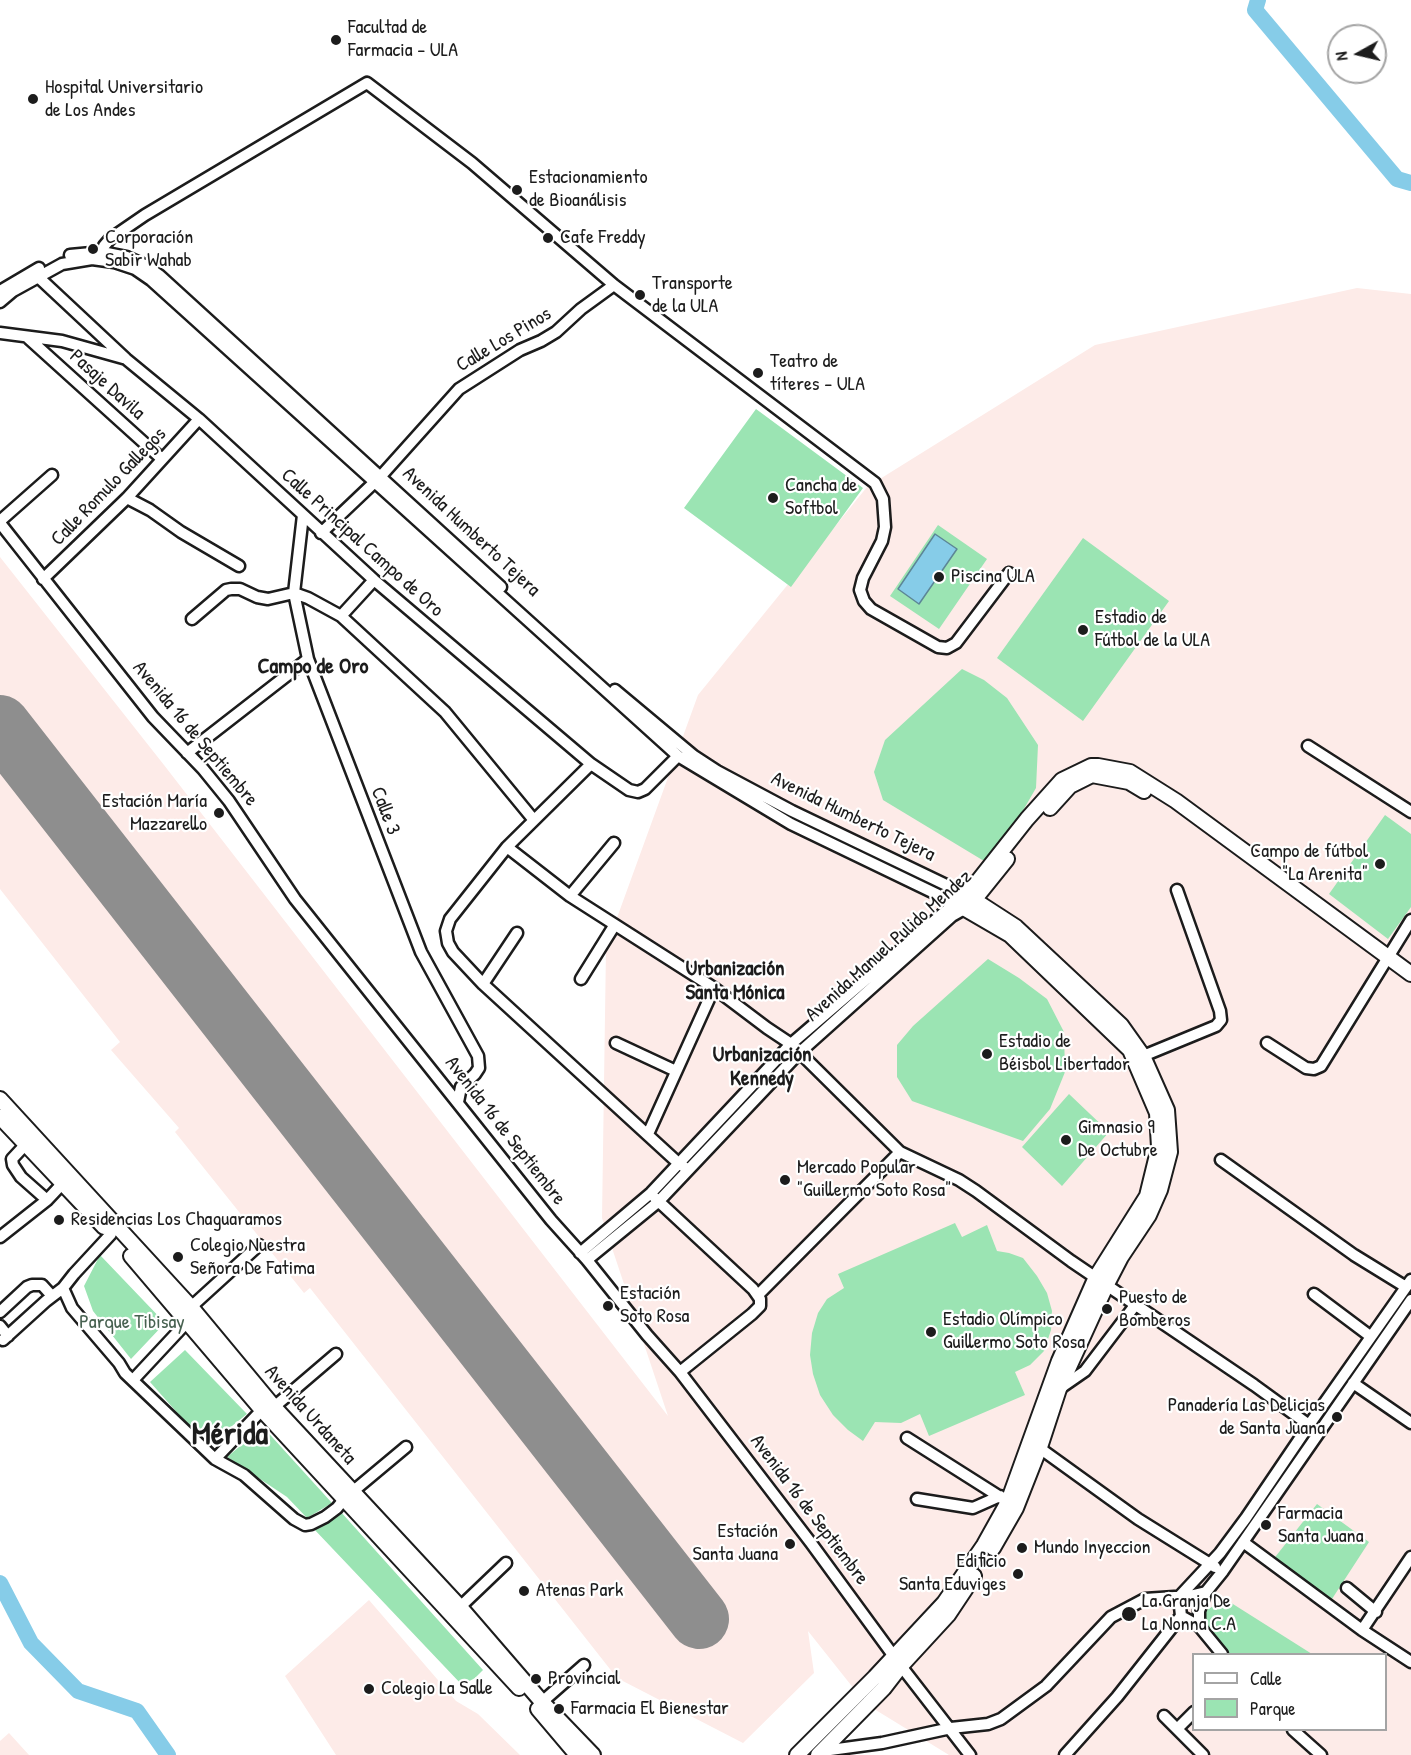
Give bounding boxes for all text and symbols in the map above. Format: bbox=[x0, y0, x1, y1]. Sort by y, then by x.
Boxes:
place label: Facultad de Farmacia - ULA bbox=[348, 16, 458, 63]
north arrow bbox=[1327, 24, 1387, 84]
marker: Facultad de Farmacia - ULA bbox=[329, 33, 343, 47]
text: N bbox=[1330, 50, 1353, 62]
place label: Hospital Universitario de Los Andes bbox=[45, 76, 203, 123]
marker: Hospital Universitario de Los Andes bbox=[26, 92, 40, 106]
place label: Estacionamiento de Bioanálisis bbox=[529, 166, 647, 213]
marker: Estacionamiento de Bioanálisis bbox=[510, 183, 524, 197]
place label: Corporación Sabir Wahab bbox=[105, 226, 193, 273]
place label: Cafe Freddy bbox=[560, 226, 646, 250]
marker: Cafe Freddy bbox=[541, 231, 555, 245]
marker: Corporación Sabir Wahab bbox=[86, 242, 100, 256]
place label: Transporte de la ULA bbox=[652, 272, 733, 319]
marker: Transporte de la ULA bbox=[633, 288, 647, 302]
street label: Calle Los Pinos bbox=[452, 302, 556, 378]
street label: Pasaje Davila bbox=[64, 345, 150, 425]
place label: Teatro de títeres - ULA bbox=[770, 350, 865, 397]
marker: Teatro de títeres - ULA bbox=[751, 366, 765, 380]
street label: Calle Romulo Gallegos bbox=[46, 423, 172, 551]
street label: Avenida Humberto Tejera bbox=[397, 462, 545, 602]
street label: Calle Principal Campo de Oro bbox=[276, 464, 448, 622]
place label: Cancha de Softbol bbox=[785, 474, 857, 521]
marker: Cancha de Softbol bbox=[766, 491, 780, 505]
place label: Piscina ULA bbox=[951, 565, 1035, 589]
marker: Piscina ULA bbox=[932, 570, 946, 584]
place label: Estadio de Fútbol de la ULA bbox=[1095, 606, 1210, 653]
marker: Estadio de Fútbol de la ULA bbox=[1076, 623, 1090, 637]
district label: Campo de Oro bbox=[258, 654, 368, 680]
street label: Avenida 16 de Septiembre bbox=[127, 656, 263, 812]
street label: Avenida Humberto Tejera bbox=[767, 767, 939, 867]
street label: Calle 3 bbox=[365, 784, 405, 838]
place label: Estación María Mazzarello bbox=[102, 790, 207, 837]
marker: Estación María Mazzarello bbox=[212, 806, 226, 820]
place label: Campo de fútbol "La Arenita" bbox=[1250, 840, 1368, 887]
marker: Campo de fútbol "La Arenita" bbox=[1373, 857, 1387, 871]
street label: Avenida Manuel Pulido Mendez bbox=[801, 865, 977, 1027]
district label: Urbanización Santa Mónica bbox=[685, 956, 785, 1006]
place label: Estadio de Béisbol Libertador bbox=[999, 1030, 1130, 1077]
district label: Urbanización Kennedy bbox=[713, 1042, 811, 1092]
marker: Estadio de Béisbol Libertador bbox=[980, 1047, 994, 1061]
street label: Avenida 16 de Septiembre bbox=[439, 1052, 571, 1210]
place label: Gimnasio 9 De Octubre bbox=[1078, 1116, 1158, 1163]
marker: Gimnasio 9 De Octubre bbox=[1059, 1133, 1073, 1147]
place label: Mercado Popular "Guillermo Soto Rosa" bbox=[797, 1156, 951, 1203]
marker: Mercado Popular "Guillermo Soto Rosa" bbox=[778, 1173, 792, 1187]
place label: Residencias Los Chaguaramos bbox=[71, 1208, 282, 1232]
marker: Residencias Los Chaguaramos bbox=[52, 1213, 66, 1227]
place label: Colegio Nuestra Señora De Fatima bbox=[190, 1234, 315, 1281]
marker: Colegio Nuestra Señora De Fatima bbox=[171, 1250, 185, 1264]
place label: Estación Soto Rosa bbox=[620, 1282, 689, 1329]
place label: Puesto de Bomberos bbox=[1119, 1286, 1190, 1333]
marker: Estación Soto Rosa bbox=[601, 1299, 615, 1313]
marker: Puesto de Bomberos bbox=[1100, 1302, 1114, 1316]
place label: Estadio Olímpico Guillermo Soto Rosa bbox=[943, 1308, 1085, 1355]
park label: Parque Tibisay bbox=[79, 1311, 185, 1335]
marker: Estadio Olímpico Guillermo Soto Rosa bbox=[924, 1325, 938, 1339]
street label: Avenida Urdaneta bbox=[259, 1360, 361, 1470]
place label: Panadería Las Delicias de Santa Juana bbox=[1168, 1394, 1325, 1441]
marker: Panadería Las Delicias de Santa Juana bbox=[1330, 1410, 1344, 1424]
district label: Mérida bbox=[192, 1416, 268, 1454]
street label: Avenida 16 de Septiembre bbox=[745, 1430, 873, 1590]
place label: Farmacia Santa Juana bbox=[1278, 1502, 1363, 1549]
marker: Farmacia Santa Juana bbox=[1259, 1518, 1273, 1532]
place label: Estación Santa Juana bbox=[693, 1520, 778, 1567]
place label: Mundo Inyeccion bbox=[1034, 1536, 1151, 1560]
marker: Estación Santa Juana bbox=[783, 1537, 797, 1551]
marker: Mundo Inyeccion bbox=[1015, 1541, 1029, 1555]
place label: Edificio Santa Eduviges bbox=[899, 1550, 1006, 1597]
marker: Edificio Santa Eduviges bbox=[1011, 1567, 1025, 1581]
place label: Atenas Park bbox=[536, 1579, 623, 1603]
marker: Atenas Park bbox=[517, 1584, 531, 1598]
place label: La Granja De La Nonna C.A bbox=[1142, 1590, 1236, 1637]
marker: La Granja De La Nonna C.A bbox=[1120, 1605, 1138, 1623]
legend bbox=[1192, 1653, 1387, 1731]
text: Calle bbox=[1250, 1666, 1282, 1691]
place label: Provincial bbox=[548, 1667, 620, 1691]
marker: Provincial bbox=[529, 1672, 543, 1686]
place label: Colegio La Salle bbox=[381, 1677, 493, 1701]
marker: Colegio La Salle bbox=[362, 1682, 376, 1696]
text: Parque bbox=[1250, 1696, 1295, 1721]
place label: Farmacia El Bienestar bbox=[571, 1697, 729, 1721]
marker: Farmacia El Bienestar bbox=[552, 1702, 566, 1716]

